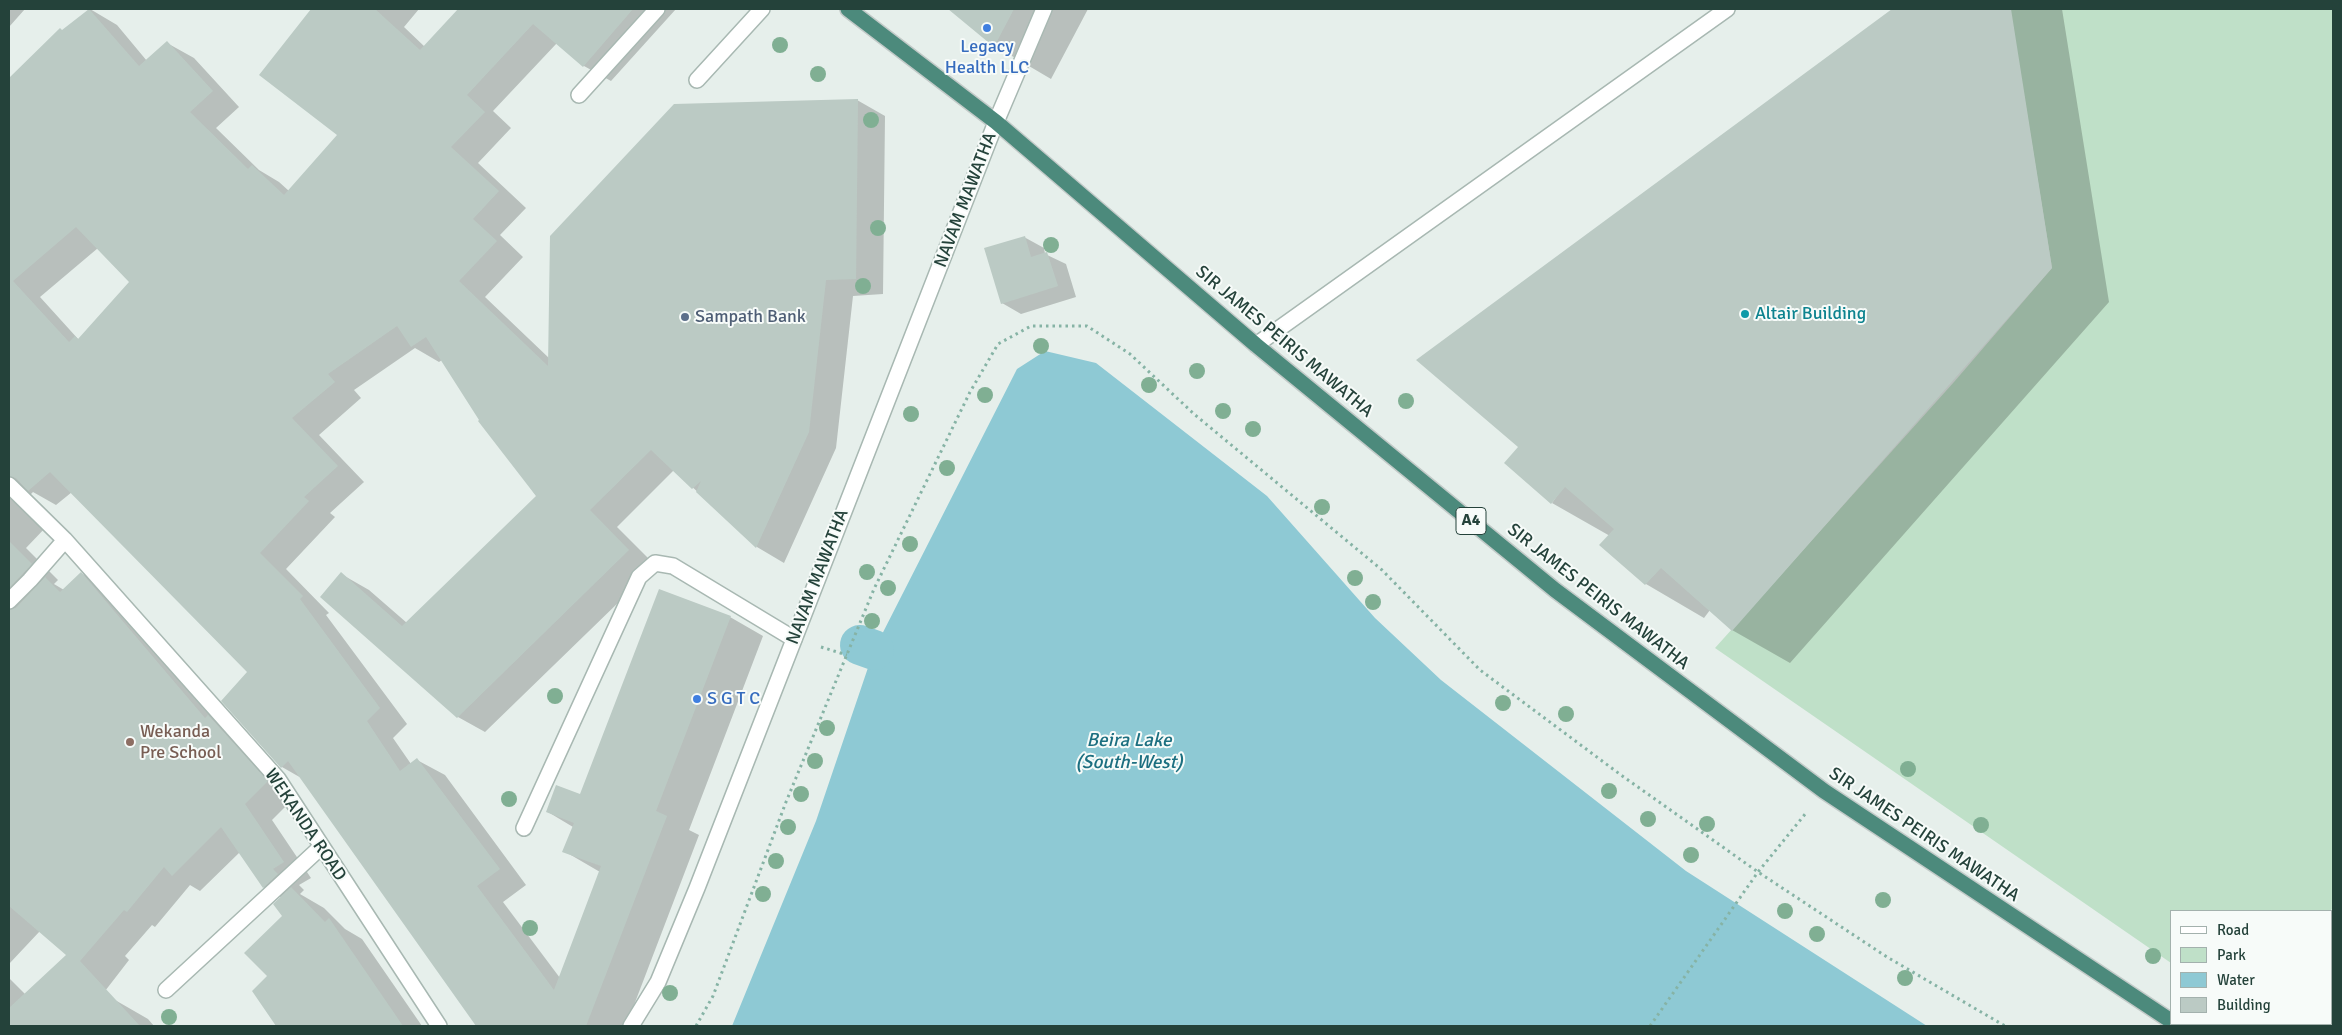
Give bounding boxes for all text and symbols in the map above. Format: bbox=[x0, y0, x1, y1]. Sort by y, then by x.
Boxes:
marker: Legacy Health LLC bbox=[981, 22, 993, 34]
place label: Legacy Health LLC bbox=[945, 36, 1029, 78]
street label: NAVAM MAWATHA bbox=[930, 129, 1002, 271]
street label: SIR JAMES PEIRIS MAWATHA bbox=[1191, 261, 1377, 423]
place label: Altair Building bbox=[1755, 303, 1866, 325]
place label: Sampath Bank bbox=[695, 306, 806, 328]
marker: Altair Building bbox=[1739, 308, 1751, 320]
marker: Sampath Bank bbox=[679, 311, 691, 323]
street label: NAVAM MAWATHA bbox=[782, 506, 854, 648]
road number: A4 bbox=[1456, 508, 1486, 534]
street label: SIR JAMES PEIRIS MAWATHA bbox=[1503, 519, 1693, 675]
place label: S G T C bbox=[707, 688, 760, 710]
marker: S G T C bbox=[691, 693, 703, 705]
place label: Wekanda Pre School bbox=[140, 721, 221, 764]
water label: Beira Lake (South-West) bbox=[1076, 730, 1182, 774]
marker: Wekanda Pre School bbox=[124, 736, 136, 748]
street label: SIR JAMES PEIRIS MAWATHA bbox=[1825, 763, 2023, 907]
street label: WEKANDA ROAD bbox=[260, 765, 350, 885]
legend bbox=[2170, 910, 2332, 1025]
text: Road bbox=[2217, 921, 2249, 939]
text: Park bbox=[2217, 946, 2246, 964]
text: Water bbox=[2217, 971, 2255, 989]
text: Building bbox=[2217, 996, 2271, 1014]

